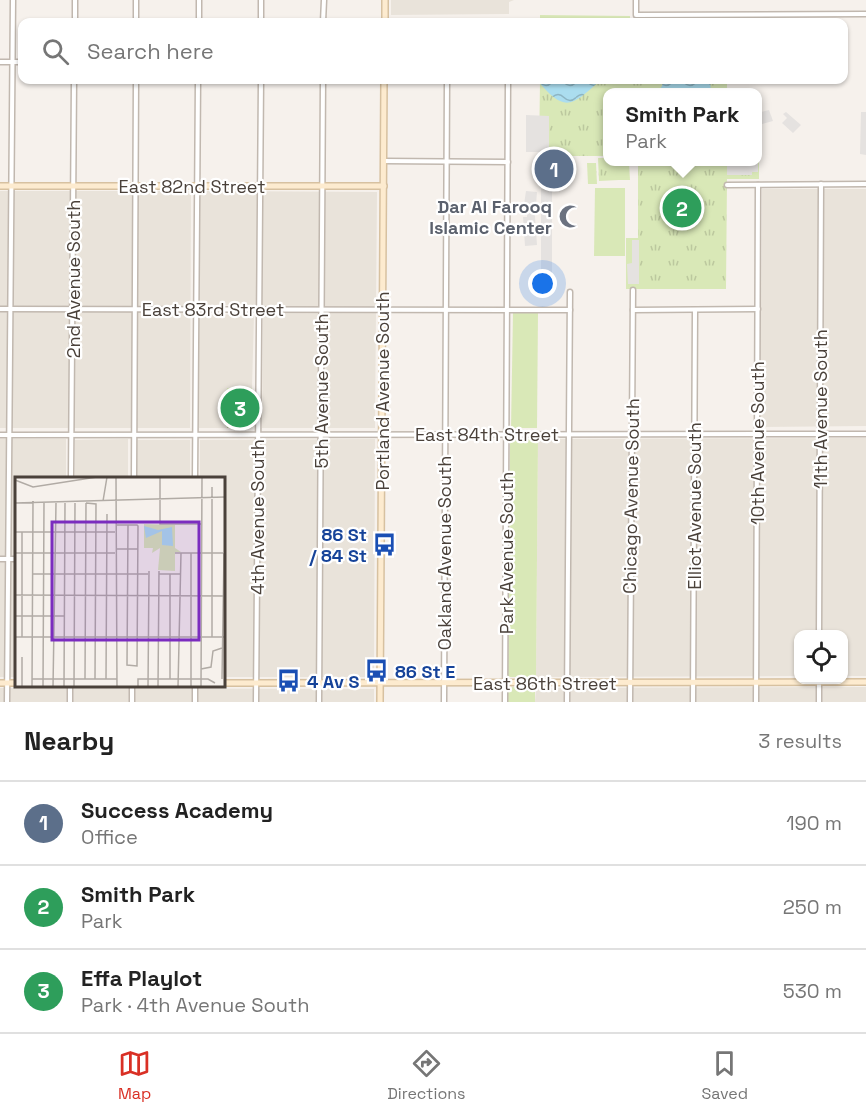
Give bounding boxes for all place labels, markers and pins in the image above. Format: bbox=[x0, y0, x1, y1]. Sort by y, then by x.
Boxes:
pin: 1 bbox=[534, 146, 574, 192]
pin: 2 bbox=[662, 186, 702, 230]
place label: Dar Al Farooq Islamic Center bbox=[429, 195, 552, 239]
mosque icon: Dar Al Farooq Islamic Center bbox=[557, 203, 583, 229]
pin: 3 bbox=[220, 386, 260, 430]
place label: 86 St / 84 St bbox=[309, 523, 367, 567]
bus stop icon: 86 St / 84 St bbox=[372, 531, 398, 557]
bus stop icon: 86 St E bbox=[364, 658, 390, 684]
place label: 86 St E bbox=[395, 660, 455, 683]
bus stop icon: 4 Av S bbox=[276, 668, 302, 694]
place label: 4 Av S bbox=[307, 670, 359, 693]

